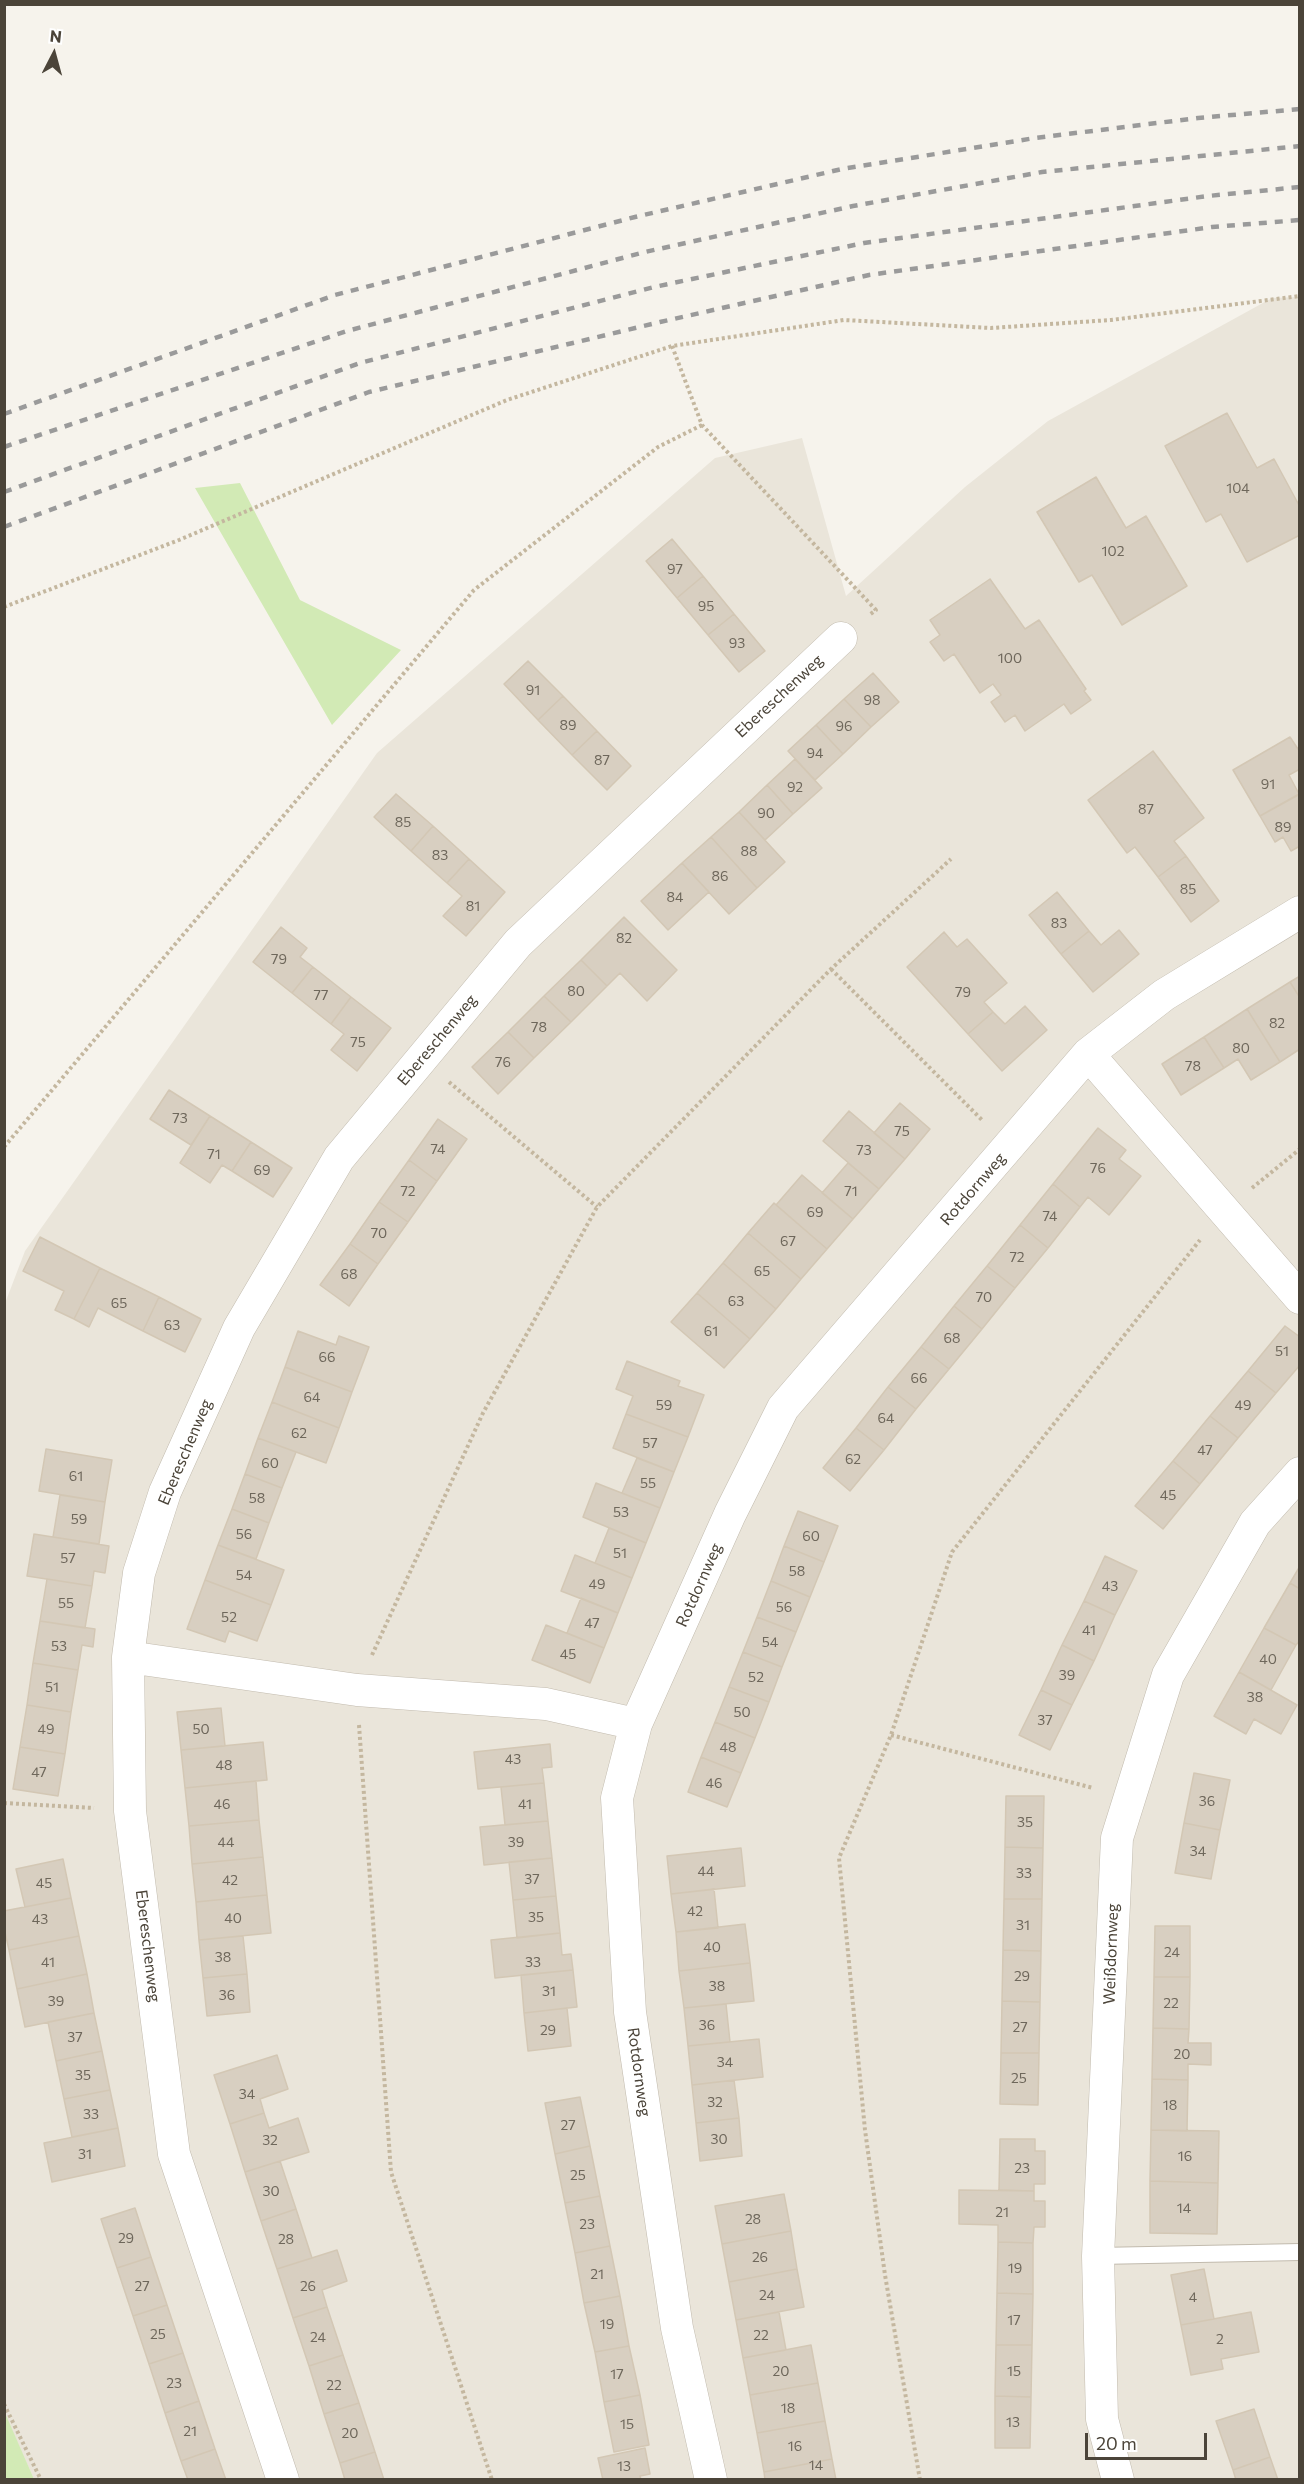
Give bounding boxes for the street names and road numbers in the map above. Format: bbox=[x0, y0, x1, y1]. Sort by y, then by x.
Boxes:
street label: Ebereschenweg bbox=[731, 650, 827, 742]
street label: Ebereschenweg bbox=[393, 990, 481, 1090]
street label: Rotdornweg bbox=[936, 1149, 1010, 1229]
street label: Ebereschenweg bbox=[154, 1396, 216, 1508]
street label: Rotdornweg bbox=[672, 1540, 726, 1630]
street label: Ebereschenweg bbox=[132, 1889, 164, 2003]
street label: Weißdornweg bbox=[1100, 1903, 1122, 2005]
street label: Rotdornweg bbox=[623, 2026, 655, 2118]

